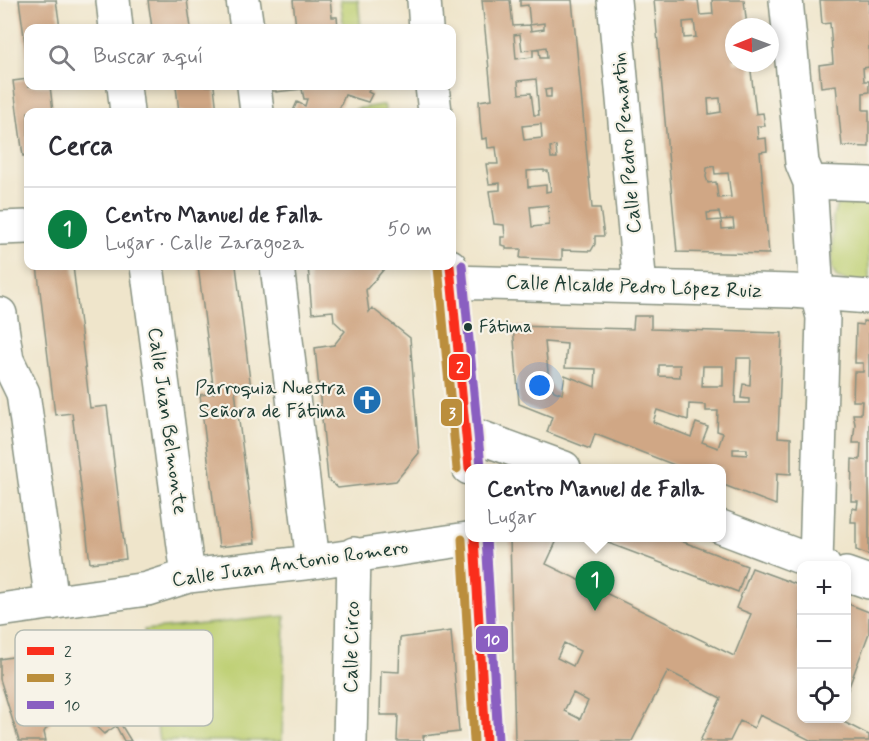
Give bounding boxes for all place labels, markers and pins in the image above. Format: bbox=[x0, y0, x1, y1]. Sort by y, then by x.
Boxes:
place label: Fátima bbox=[479, 315, 532, 339]
marker: Fátima bbox=[462, 321, 474, 333]
place label: Parroquia Nuestra Señora de Fátima bbox=[195, 375, 346, 425]
church icon: Parroquia Nuestra Señora de Fátima bbox=[351, 384, 383, 416]
pin: 1 bbox=[576, 562, 614, 611]

